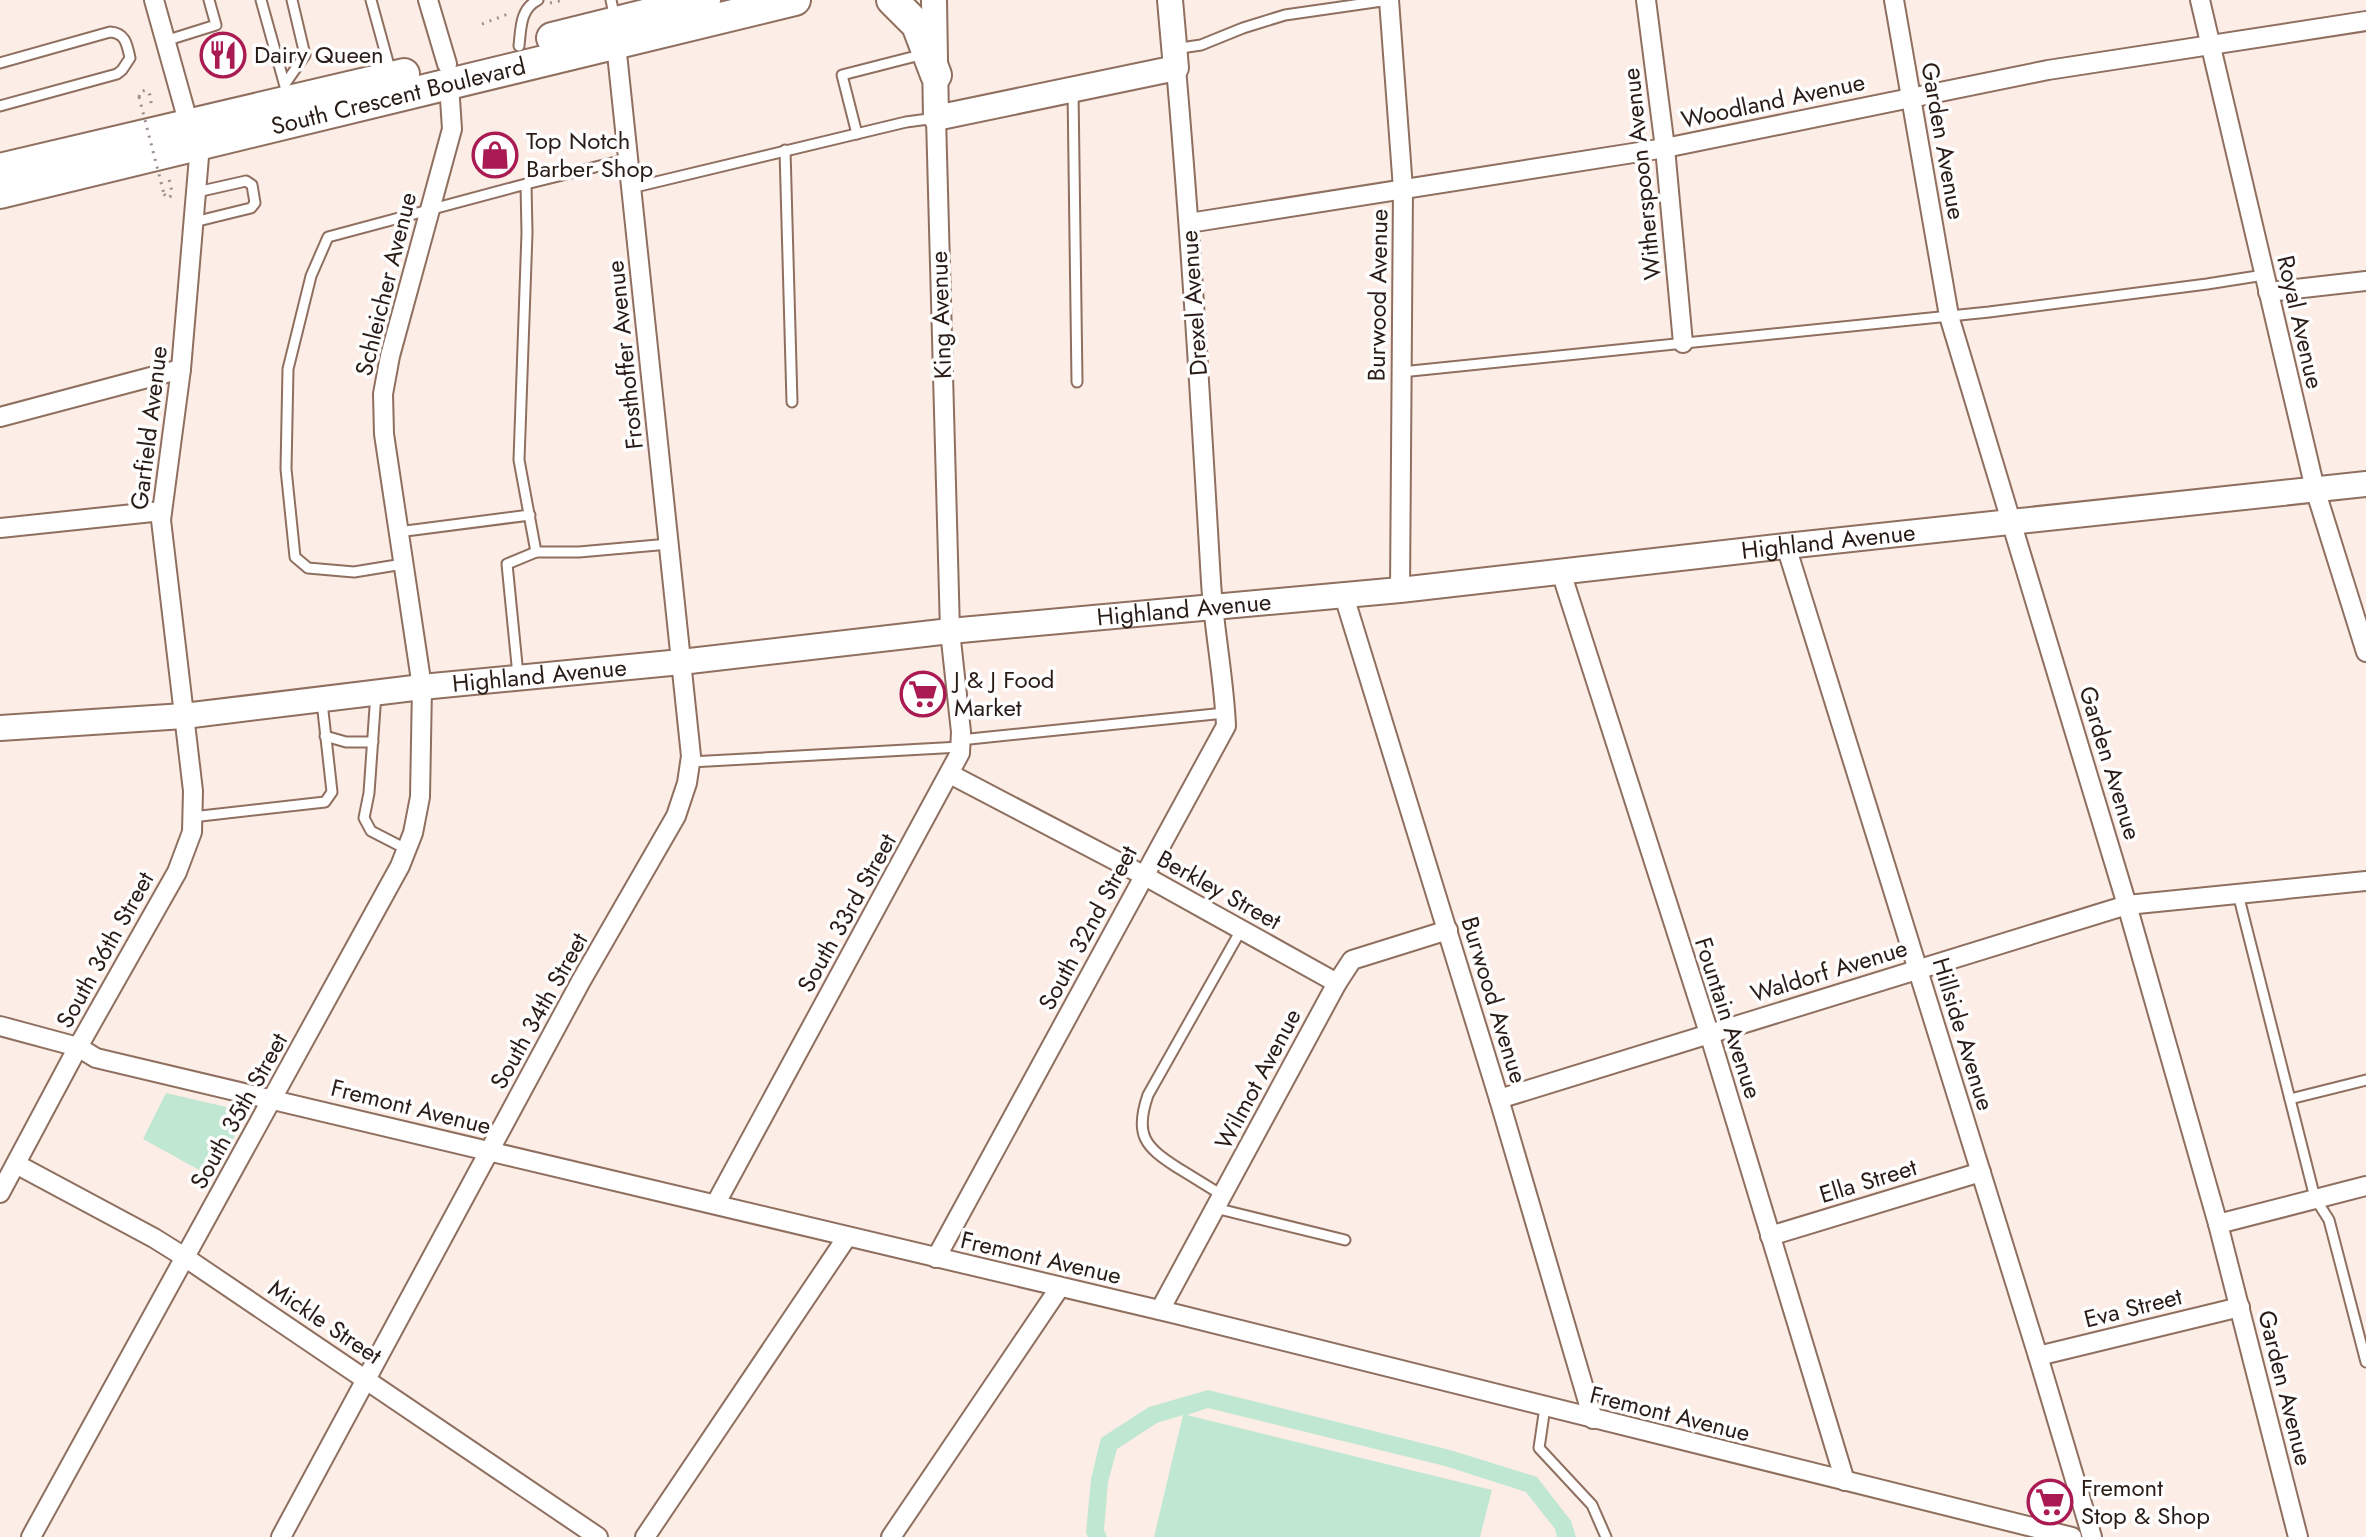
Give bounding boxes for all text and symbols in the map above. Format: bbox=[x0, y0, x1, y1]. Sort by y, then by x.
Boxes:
restaurant icon: Dairy Queen bbox=[199, 31, 247, 79]
place label: Dairy Queen bbox=[254, 37, 384, 72]
street label: South Crescent Boulevard bbox=[267, 48, 529, 144]
street label: Garden Avenue bbox=[1912, 60, 1975, 222]
street label: Woodland Avenue bbox=[1678, 64, 1868, 137]
street label: Witherspoon Avenue bbox=[1613, 66, 1670, 282]
place label: Top Notch Barber Shop bbox=[526, 123, 653, 186]
shop icon: Top Notch Barber Shop bbox=[471, 131, 519, 179]
street label: Schleicher Avenue bbox=[346, 188, 425, 379]
street label: Burwood Avenue bbox=[1358, 208, 1397, 382]
street label: Drexel Avenue bbox=[1171, 229, 1216, 377]
street label: King Avenue bbox=[921, 250, 960, 380]
street label: Royal Avenue bbox=[2268, 252, 2333, 392]
street label: Frosthoffer Avenue bbox=[597, 259, 652, 451]
street label: Garfield Avenue bbox=[121, 344, 176, 512]
street label: Highland Avenue bbox=[1739, 514, 1917, 568]
street label: Highland Avenue bbox=[1095, 584, 1273, 635]
street label: Highland Avenue bbox=[450, 649, 628, 701]
place label: J & J Food Market bbox=[951, 662, 1055, 725]
supermarket icon: J & J Food Market bbox=[899, 670, 947, 718]
street label: Garden Avenue bbox=[2071, 682, 2150, 844]
street label: South 33rd Street bbox=[788, 827, 905, 999]
street label: South 32nd Street bbox=[1029, 839, 1146, 1016]
street label: Berkley Street bbox=[1151, 841, 1288, 938]
street label: South 36th Street bbox=[47, 865, 162, 1034]
street label: Burwood Avenue bbox=[1452, 912, 1536, 1088]
street label: South 34th Street bbox=[481, 926, 596, 1095]
street label: Waldorf Avenue bbox=[1746, 930, 1912, 1011]
street label: Fountain Avenue bbox=[1686, 933, 1771, 1103]
street label: Hillside Avenue bbox=[1924, 953, 2003, 1115]
street label: Wilmot Avenue bbox=[1206, 1002, 1309, 1155]
street label: South 35th Street bbox=[181, 1026, 296, 1195]
street label: Fremont Avenue bbox=[327, 1070, 495, 1143]
street label: Ella Street bbox=[1815, 1149, 1921, 1212]
street label: Fremont Avenue bbox=[957, 1222, 1125, 1293]
street label: Mickle Street bbox=[262, 1271, 389, 1373]
street label: Eva Street bbox=[2080, 1278, 2186, 1337]
street label: Garden Avenue bbox=[2249, 1307, 2322, 1469]
street label: Fremont Avenue bbox=[1586, 1377, 1754, 1450]
place label: Fremont Stop & Shop bbox=[2081, 1470, 2210, 1533]
supermarket icon: Fremont Stop & Shop bbox=[2026, 1478, 2074, 1526]

